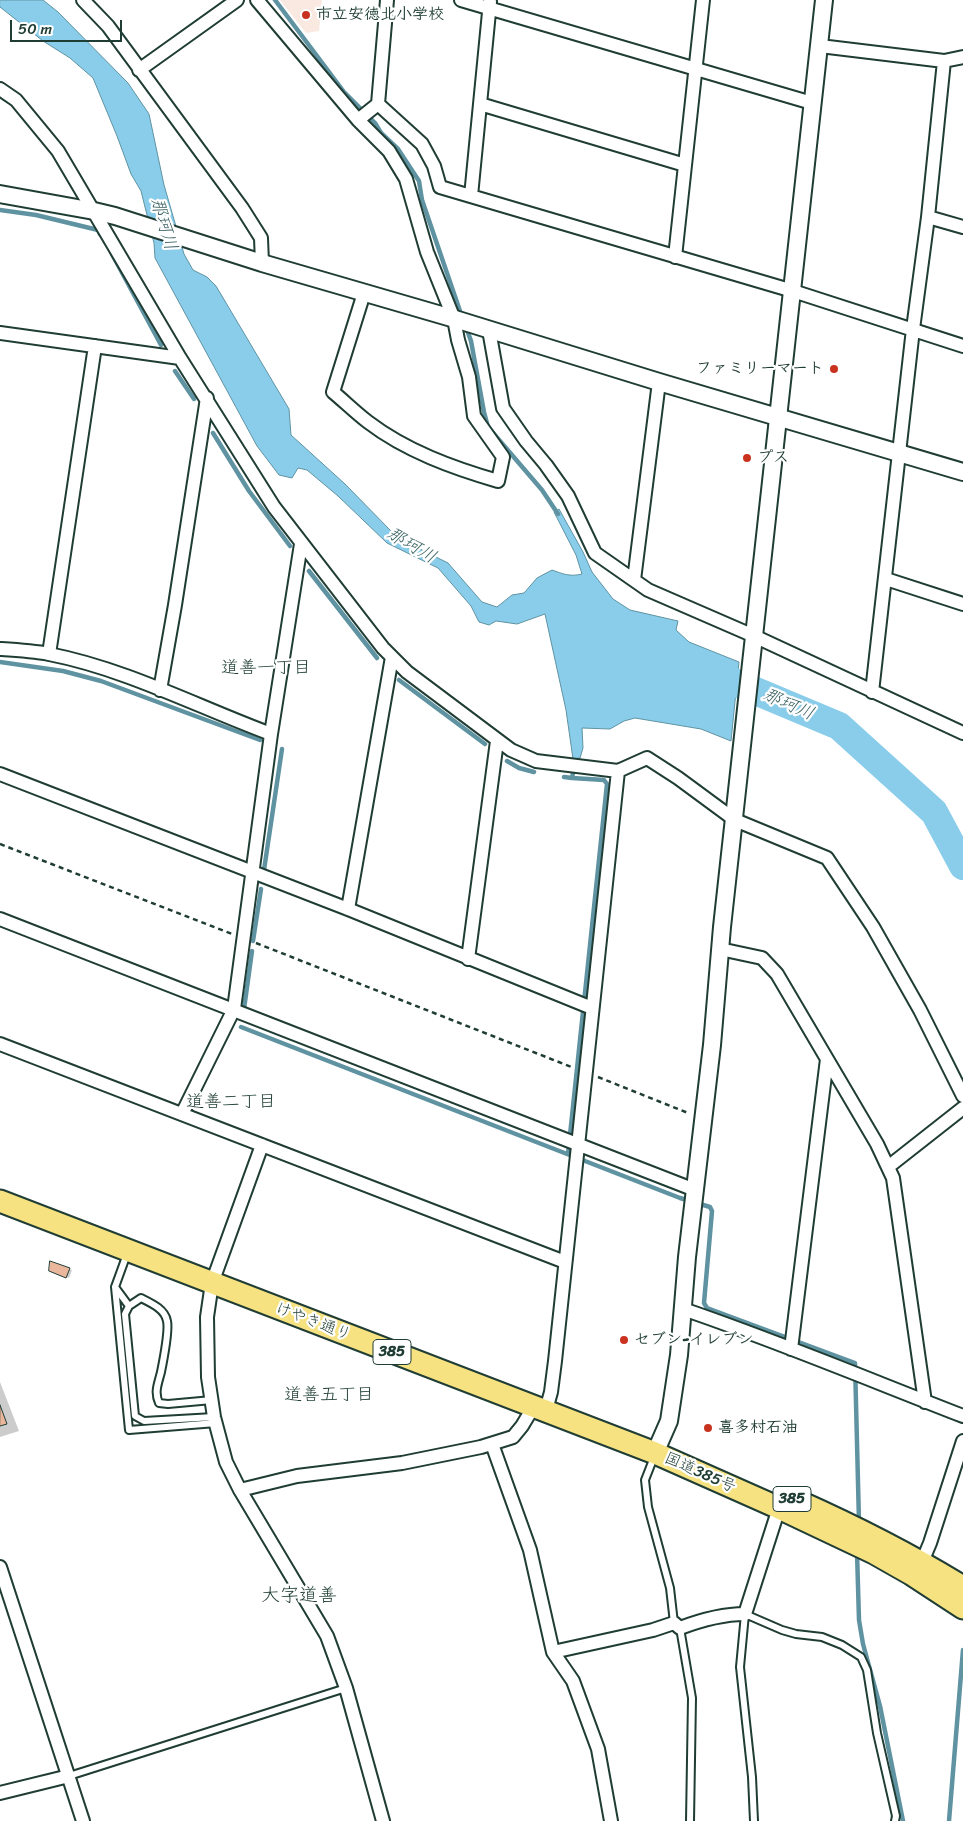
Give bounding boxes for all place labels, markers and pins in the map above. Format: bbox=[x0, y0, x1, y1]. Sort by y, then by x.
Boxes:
place label: 市立安徳北小学校 bbox=[316, 5, 444, 25]
marker: 市立安徳北小学校 bbox=[300, 9, 312, 21]
place label: ファミリーマート bbox=[696, 359, 824, 379]
marker: ファミリーマート bbox=[828, 363, 840, 375]
place label: プス bbox=[757, 448, 789, 468]
marker: プス bbox=[741, 452, 753, 464]
place label: セブン-イレブン bbox=[634, 1330, 753, 1350]
marker: セブン-イレブン bbox=[618, 1334, 630, 1346]
place label: 喜多村石油 bbox=[718, 1418, 798, 1438]
marker: 喜多村石油 bbox=[702, 1422, 714, 1434]

